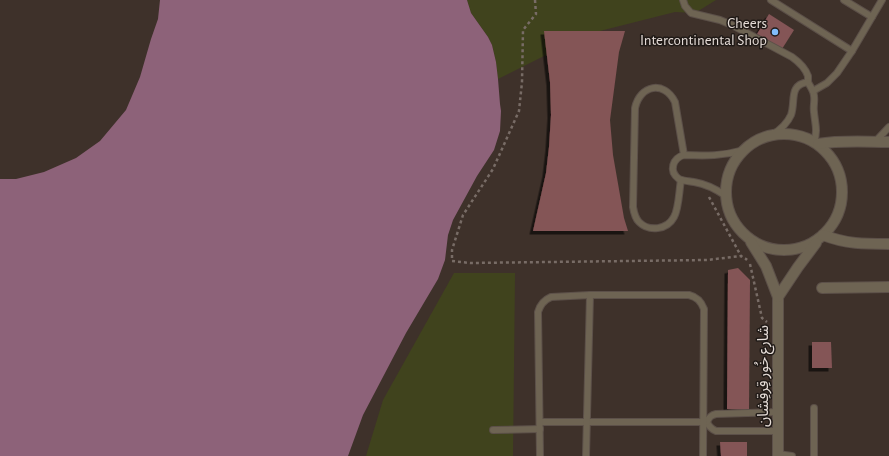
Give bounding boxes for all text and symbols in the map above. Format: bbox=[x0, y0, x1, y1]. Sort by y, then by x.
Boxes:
place label: Cheers Intercontinental Shop bbox=[640, 16, 767, 48]
marker: Cheers Intercontinental Shop bbox=[770, 27, 780, 37]
street label: شارع خُور قِرقِشان bbox=[754, 325, 775, 427]

